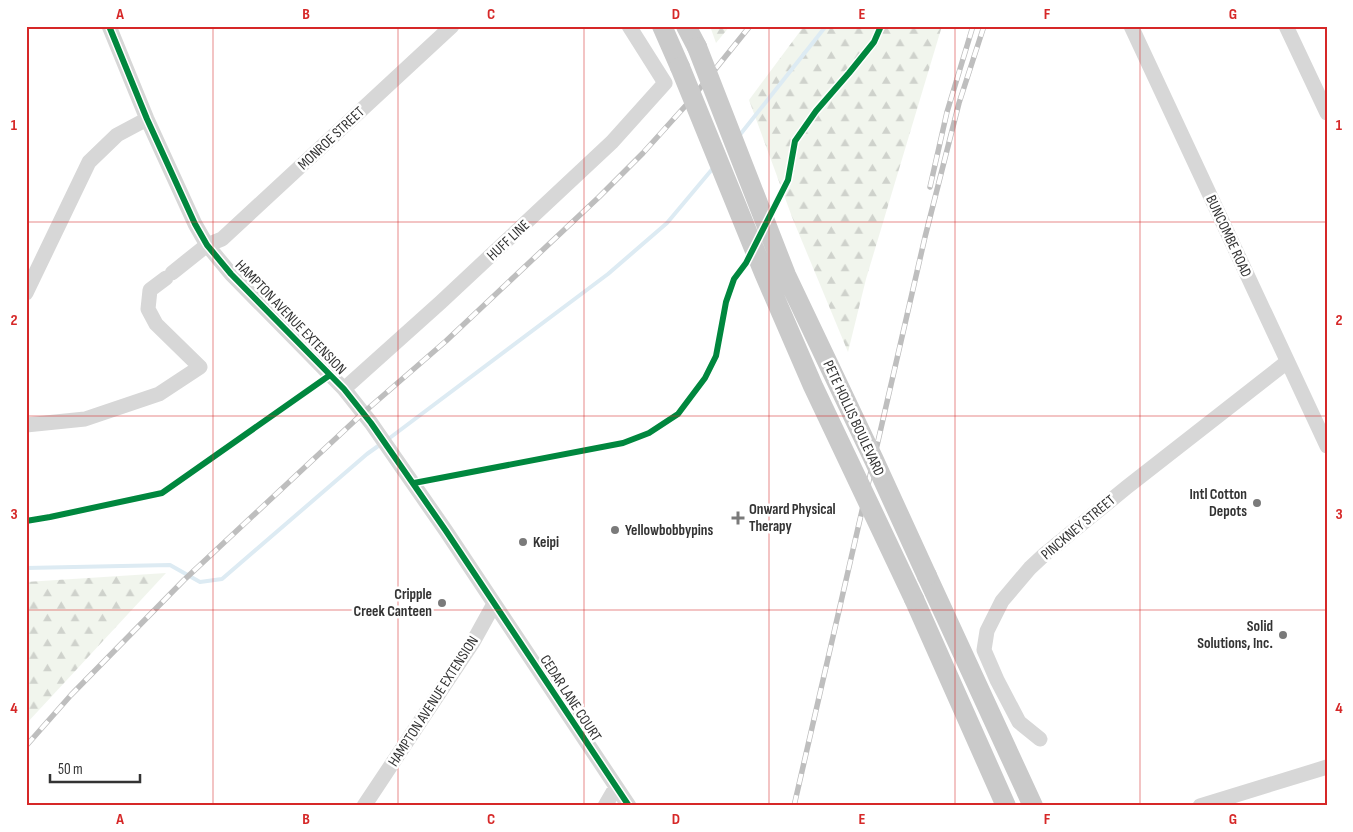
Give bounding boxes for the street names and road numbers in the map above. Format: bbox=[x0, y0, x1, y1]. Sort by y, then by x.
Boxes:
street label: MONROE STREET bbox=[294, 103, 369, 174]
street label: BUNCOMBE ROAD bbox=[1201, 192, 1256, 280]
street label: HUFF LINE bbox=[483, 216, 534, 265]
street label: HAMPTON AVENUE EXTENSION bbox=[231, 256, 350, 379]
street label: PETE HOLLIS BOULEVARD bbox=[818, 357, 889, 479]
street label: PINCKNEY STREET bbox=[1037, 491, 1119, 564]
street label: HAMPTON AVENUE EXTENSION bbox=[384, 632, 483, 770]
street label: CEDAR LANE COURT bbox=[536, 651, 606, 745]

